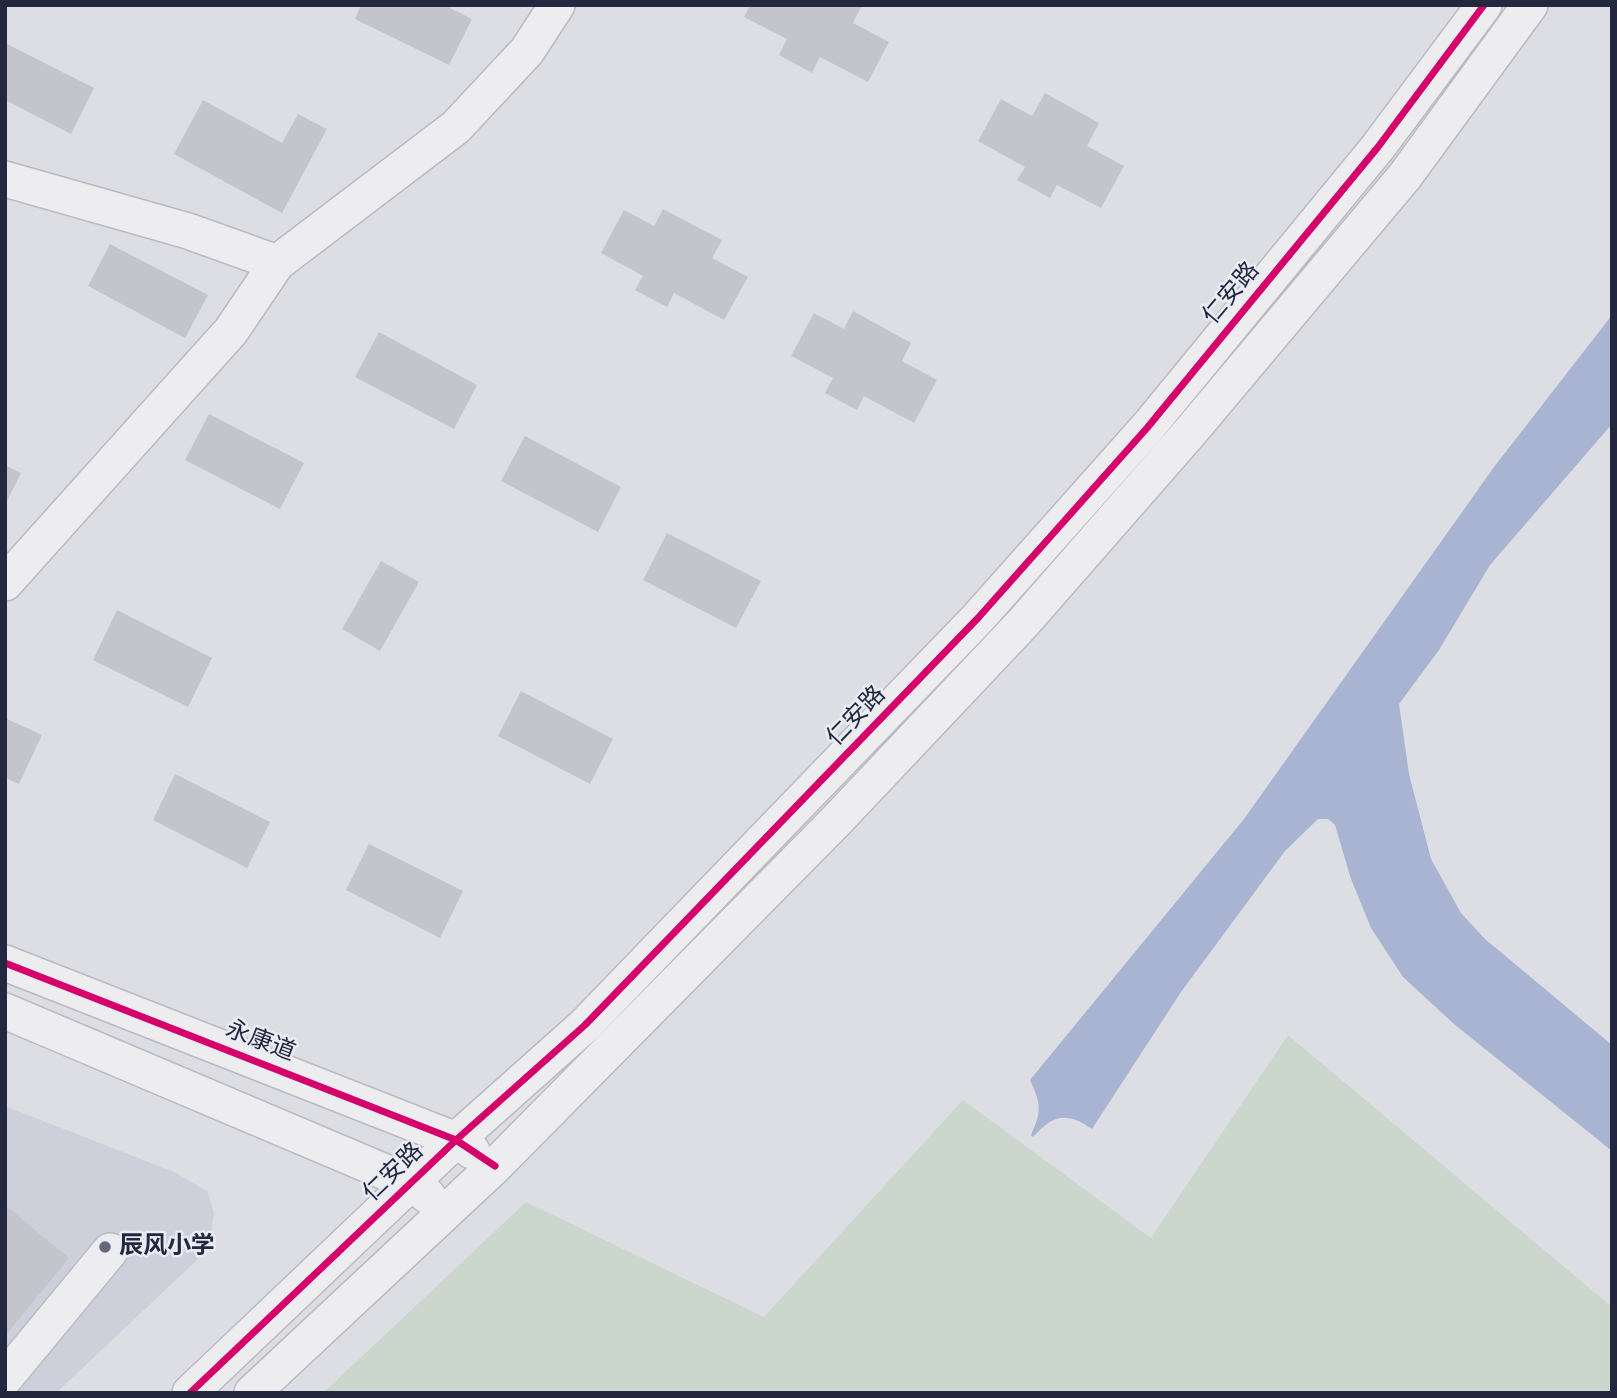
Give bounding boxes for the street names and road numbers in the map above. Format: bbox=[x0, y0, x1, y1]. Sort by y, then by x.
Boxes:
street label: 仁安路 bbox=[1198, 257, 1266, 331]
street label: 仁安路 bbox=[822, 681, 892, 753]
street label: 永康道 bbox=[221, 1016, 299, 1068]
street label: 仁安路 bbox=[358, 1138, 430, 1208]

